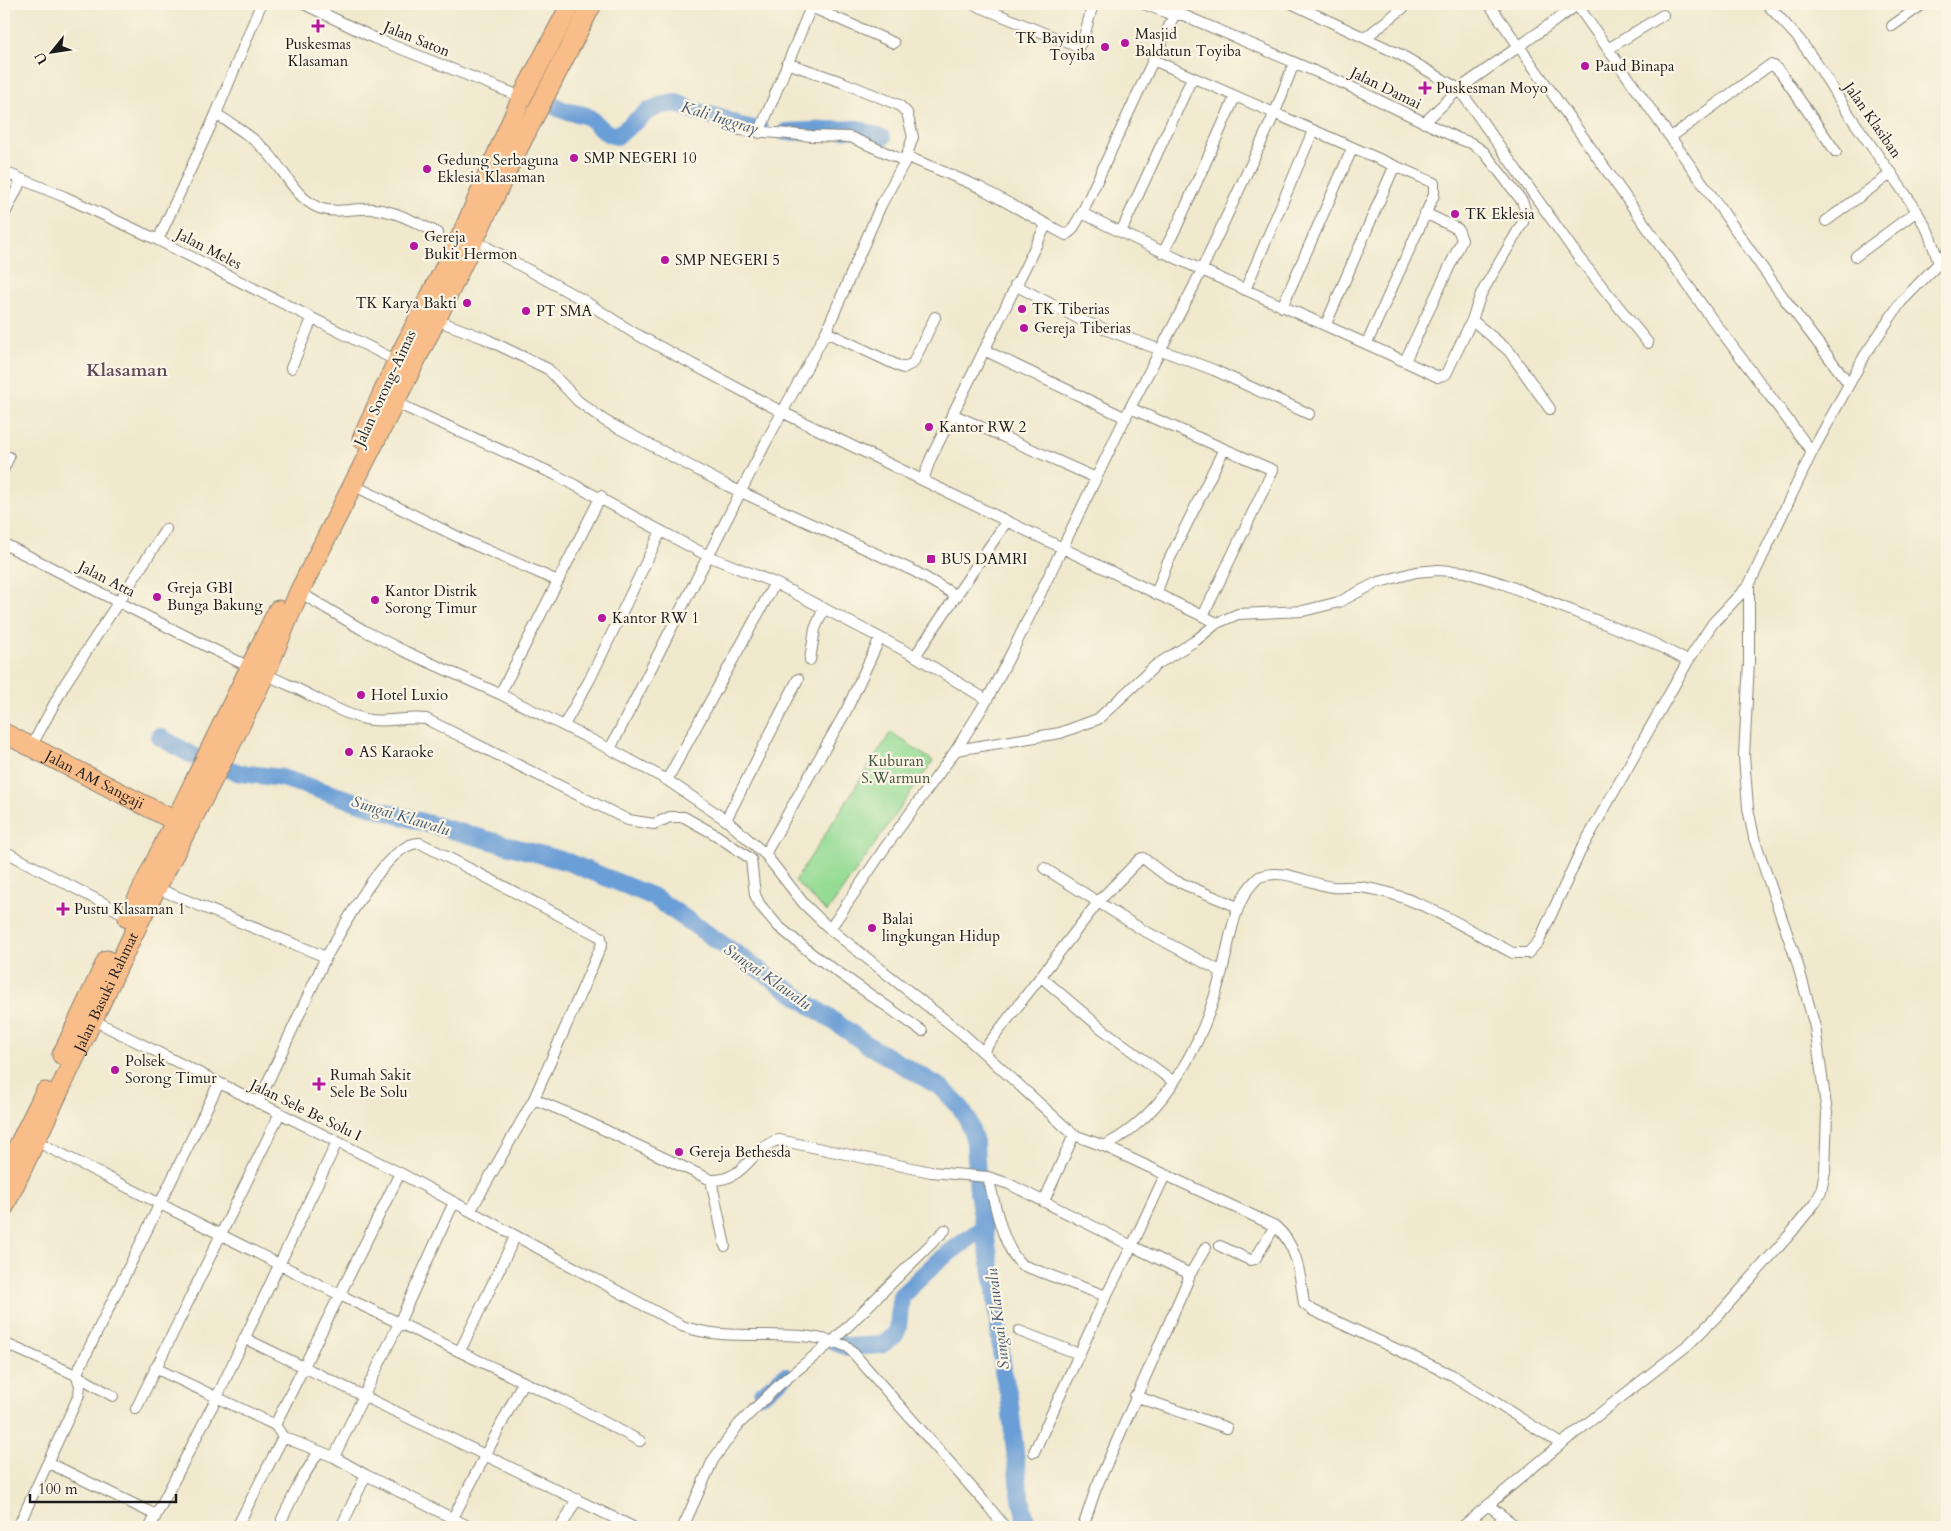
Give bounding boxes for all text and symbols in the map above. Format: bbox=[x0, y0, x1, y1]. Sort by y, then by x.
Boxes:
street label: Jalan Saton bbox=[379, 16, 454, 62]
marker: Puskesmas Klasaman bbox=[311, 19, 325, 33]
place label: Masjid Baldatun Toyiba bbox=[1135, 24, 1242, 61]
north arrow bbox=[28, 28, 78, 78]
place label: TK Bayidun Toyiba bbox=[1015, 28, 1096, 65]
place label: Puskesmas Klasaman bbox=[285, 34, 351, 71]
marker: Masjid Baldatun Toyiba bbox=[1119, 37, 1131, 49]
marker: TK Bayidun Toyiba bbox=[1099, 41, 1111, 53]
text: U bbox=[30, 48, 52, 68]
place label: Paud Binapa bbox=[1595, 56, 1675, 76]
marker: Paud Binapa bbox=[1579, 60, 1591, 72]
street label: Jalan Damai bbox=[1345, 61, 1425, 114]
street label: Jalan Klasiban bbox=[1838, 77, 1907, 162]
place label: Puskesman Moyo bbox=[1436, 78, 1548, 98]
marker: Puskesman Moyo bbox=[1418, 81, 1432, 95]
water label: Kali Inggray bbox=[679, 96, 761, 140]
place label: SMP NEGERI 10 bbox=[584, 148, 697, 168]
place label: Gedung Serbaguna Eklesia Klasaman bbox=[437, 150, 559, 187]
marker: SMP NEGERI 10 bbox=[568, 152, 580, 164]
marker: Gedung Serbaguna Eklesia Klasaman bbox=[421, 163, 433, 175]
place label: TK Eklesia bbox=[1465, 204, 1535, 224]
marker: TK Eklesia bbox=[1449, 208, 1461, 220]
street label: Jalan Meles bbox=[171, 223, 245, 274]
place label: Gereja Bukit Hermon bbox=[424, 227, 518, 264]
marker: Gereja Bukit Hermon bbox=[408, 240, 420, 252]
place label: SMP NEGERI 5 bbox=[675, 250, 780, 270]
marker: SMP NEGERI 5 bbox=[659, 254, 671, 266]
place label: TK Karya Bakti bbox=[356, 293, 457, 313]
marker: TK Karya Bakti bbox=[461, 297, 473, 309]
place label: TK Tiberias bbox=[1032, 299, 1109, 319]
place label: PT SMA bbox=[536, 301, 593, 321]
marker: TK Tiberias bbox=[1016, 303, 1028, 315]
marker: PT SMA bbox=[520, 305, 532, 317]
place label: Gereja Tiberias bbox=[1034, 318, 1131, 338]
marker: Gereja Tiberias bbox=[1018, 322, 1030, 334]
street label: Jalan Sorong-Aimas bbox=[348, 327, 421, 451]
district label: Klasaman bbox=[86, 358, 168, 383]
place label: Kantor RW 2 bbox=[939, 417, 1027, 437]
marker: Kantor RW 2 bbox=[923, 421, 935, 433]
place label: BUS DAMRI bbox=[941, 549, 1027, 569]
marker: BUS DAMRI bbox=[925, 553, 937, 565]
street label: Jalan Atta bbox=[73, 555, 139, 602]
place label: Greja GBI Bunga Bakung bbox=[167, 578, 263, 615]
place label: Kantor Distrik Sorong Timur bbox=[385, 581, 477, 618]
marker: Greja GBI Bunga Bakung bbox=[151, 591, 163, 603]
marker: Kantor Distrik Sorong Timur bbox=[369, 594, 381, 606]
place label: Kantor RW 1 bbox=[612, 608, 699, 628]
marker: Kantor RW 1 bbox=[596, 612, 608, 624]
place label: Hotel Luxio bbox=[371, 685, 448, 705]
marker: Hotel Luxio bbox=[355, 689, 367, 701]
place label: AS Karaoke bbox=[359, 742, 434, 762]
street label: Jalan AM Sangaji bbox=[40, 745, 148, 813]
marker: AS Karaoke bbox=[343, 746, 355, 758]
park label: Kuburan S.Warmun bbox=[861, 751, 931, 788]
water label: Sungai Klawalu bbox=[349, 791, 453, 841]
place label: Pustu Klasaman 1 bbox=[74, 899, 185, 919]
marker: Pustu Klasaman 1 bbox=[56, 902, 70, 916]
place label: Balai lingkungan Hidup bbox=[882, 909, 1000, 946]
marker: Balai lingkungan Hidup bbox=[866, 922, 878, 934]
street label: Jalan Basuki Rahmat bbox=[68, 929, 143, 1057]
water label: Sungai Klawalu bbox=[719, 939, 815, 1015]
place label: Polsek Sorong Timur bbox=[125, 1051, 217, 1088]
marker: Polsek Sorong Timur bbox=[109, 1064, 121, 1076]
place label: Rumah Sakit Sele Be Solu bbox=[330, 1065, 411, 1102]
street label: Jalan Sele Be Solu I bbox=[245, 1074, 365, 1146]
marker: Rumah Sakit Sele Be Solu bbox=[312, 1077, 326, 1091]
place label: Gereja Bethesda bbox=[689, 1142, 791, 1162]
marker: Gereja Bethesda bbox=[673, 1146, 685, 1158]
water label: Sungai Klawalu bbox=[981, 1267, 1015, 1371]
scale bar bbox=[30, 1471, 176, 1503]
text: 100 m bbox=[38, 1479, 78, 1499]

